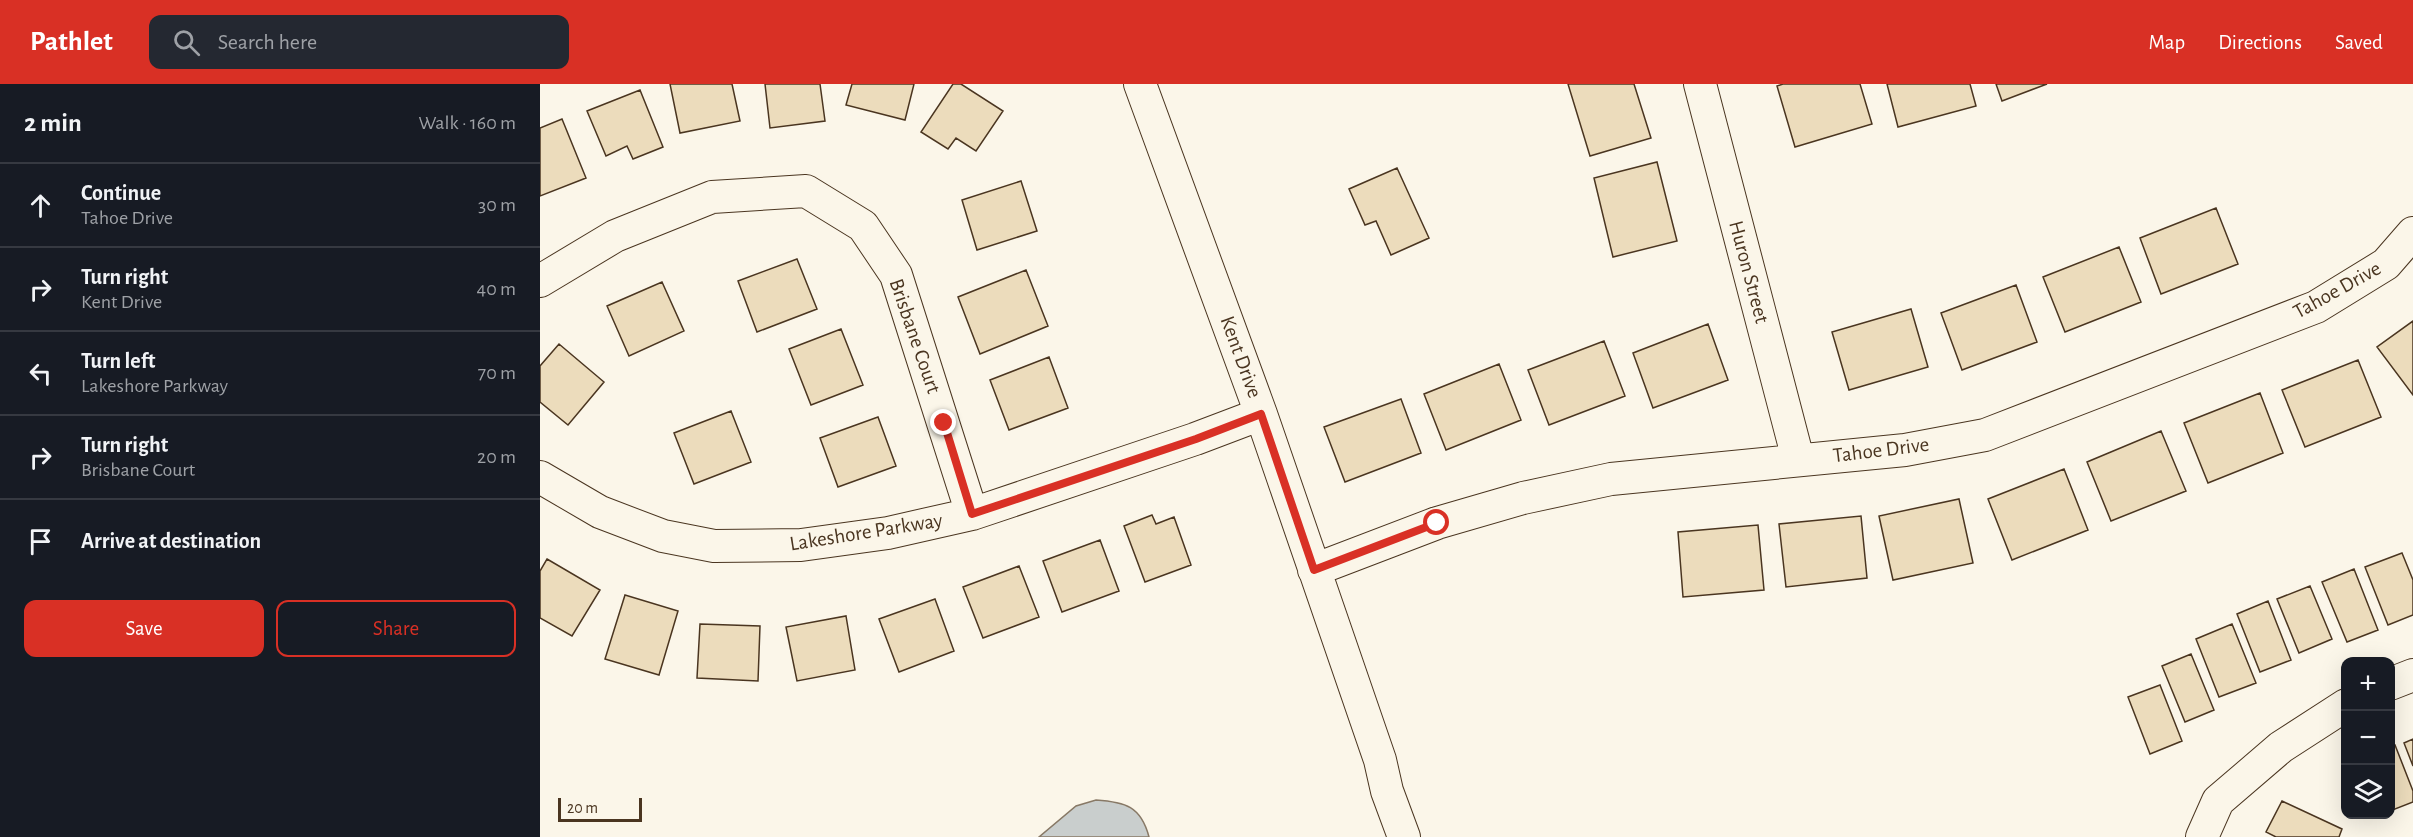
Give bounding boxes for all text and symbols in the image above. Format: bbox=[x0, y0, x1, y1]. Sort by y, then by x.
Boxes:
search box bbox=[149, 15, 569, 69]
icon: search bbox=[170, 26, 203, 59]
text: Pathlet bbox=[30, 28, 113, 56]
text: Search here bbox=[218, 31, 317, 53]
text: Map bbox=[2149, 32, 2185, 53]
text: Directions bbox=[2218, 32, 2302, 53]
text: Saved bbox=[2335, 32, 2383, 53]
text: 2 min bbox=[24, 110, 82, 136]
text: Walk · 160 m bbox=[419, 113, 516, 133]
text: Continue bbox=[81, 182, 161, 204]
icon: ahead bbox=[24, 189, 57, 222]
text: 30 m bbox=[478, 195, 516, 215]
text: Tahoe Drive bbox=[81, 208, 173, 228]
street label: Huron Street bbox=[1725, 218, 1773, 326]
street label: Tahoe Drive bbox=[2290, 257, 2384, 323]
text: Turn right bbox=[81, 266, 168, 288]
icon: right bbox=[24, 273, 57, 306]
street label: Brisbane Court bbox=[886, 276, 945, 396]
text: 40 m bbox=[477, 279, 516, 299]
text: Kent Drive bbox=[81, 292, 162, 312]
street label: Kent Drive bbox=[1217, 313, 1265, 401]
text: Turn left bbox=[81, 350, 155, 372]
icon: left bbox=[24, 357, 57, 390]
text: 70 m bbox=[478, 363, 516, 383]
text: Lakeshore Parkway bbox=[81, 376, 228, 396]
route end bbox=[930, 409, 956, 435]
text: Turn right bbox=[81, 434, 168, 456]
street label: Tahoe Drive bbox=[1832, 434, 1930, 466]
icon: right bbox=[24, 441, 57, 474]
text: 20 m bbox=[477, 447, 516, 467]
text: Brisbane Court bbox=[81, 460, 195, 480]
route start bbox=[1423, 509, 1449, 535]
street label: Lakeshore Parkway bbox=[788, 510, 944, 554]
icon: arrive bbox=[24, 525, 57, 558]
text: Arrive at destination bbox=[81, 530, 261, 552]
button: Save bbox=[24, 600, 264, 657]
button: Share bbox=[276, 600, 516, 657]
map controls bbox=[2341, 657, 2395, 819]
button: + bbox=[2341, 657, 2395, 711]
button: − bbox=[2341, 711, 2395, 765]
button: layers bbox=[2341, 765, 2395, 819]
scale bar bbox=[558, 795, 642, 822]
text: 20 m bbox=[567, 800, 598, 816]

